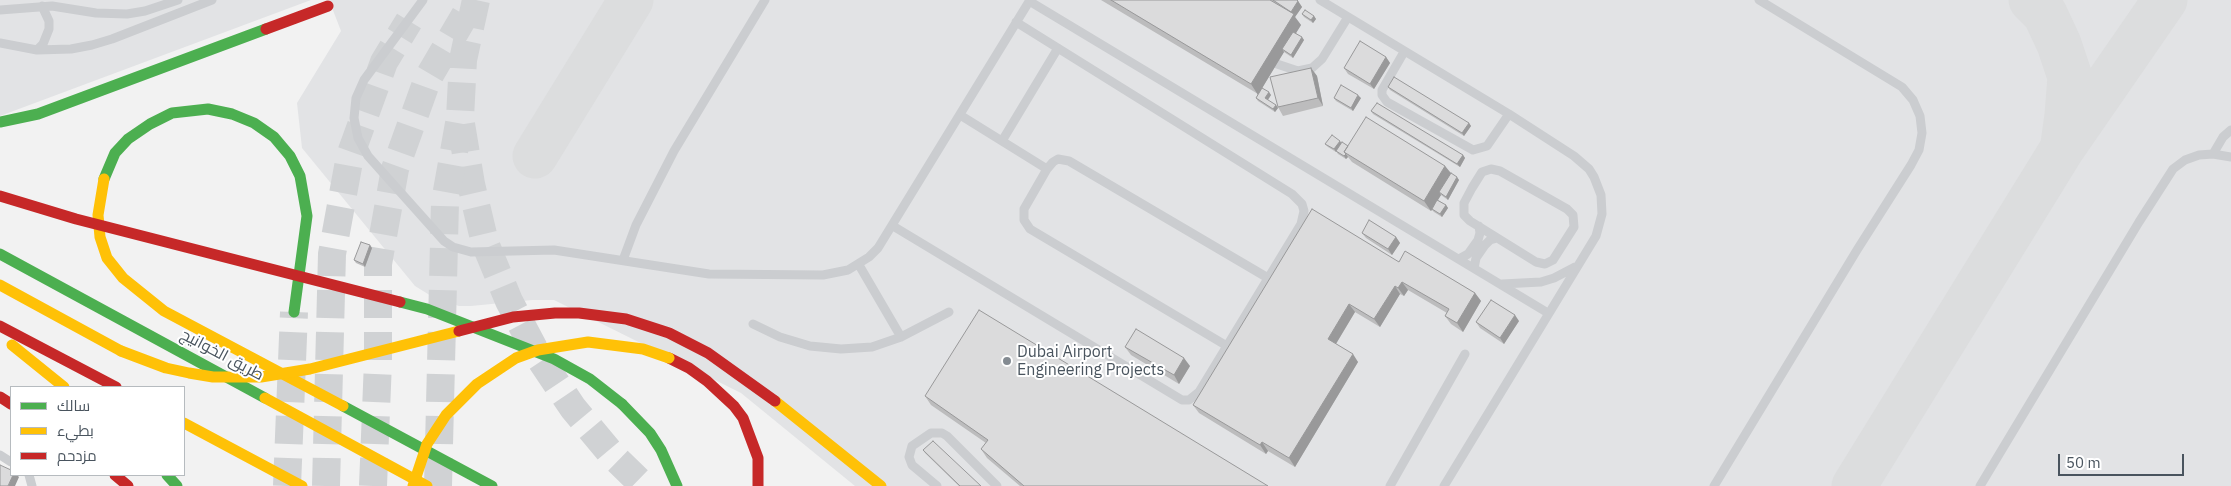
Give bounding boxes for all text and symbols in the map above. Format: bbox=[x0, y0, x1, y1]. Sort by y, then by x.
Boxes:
street label: طريق الخوانيج bbox=[177, 325, 267, 385]
place label: Dubai Airport Engineering Projects bbox=[1017, 342, 1164, 380]
marker: Dubai Airport Engineering Projects bbox=[1001, 355, 1013, 367]
legend bbox=[10, 386, 185, 476]
text: سالك bbox=[57, 396, 90, 415]
text: بطيء bbox=[57, 421, 94, 440]
scale bar bbox=[2061, 444, 2187, 476]
text: مزدحم bbox=[57, 446, 97, 465]
text: 50 m bbox=[2066, 453, 2101, 472]

